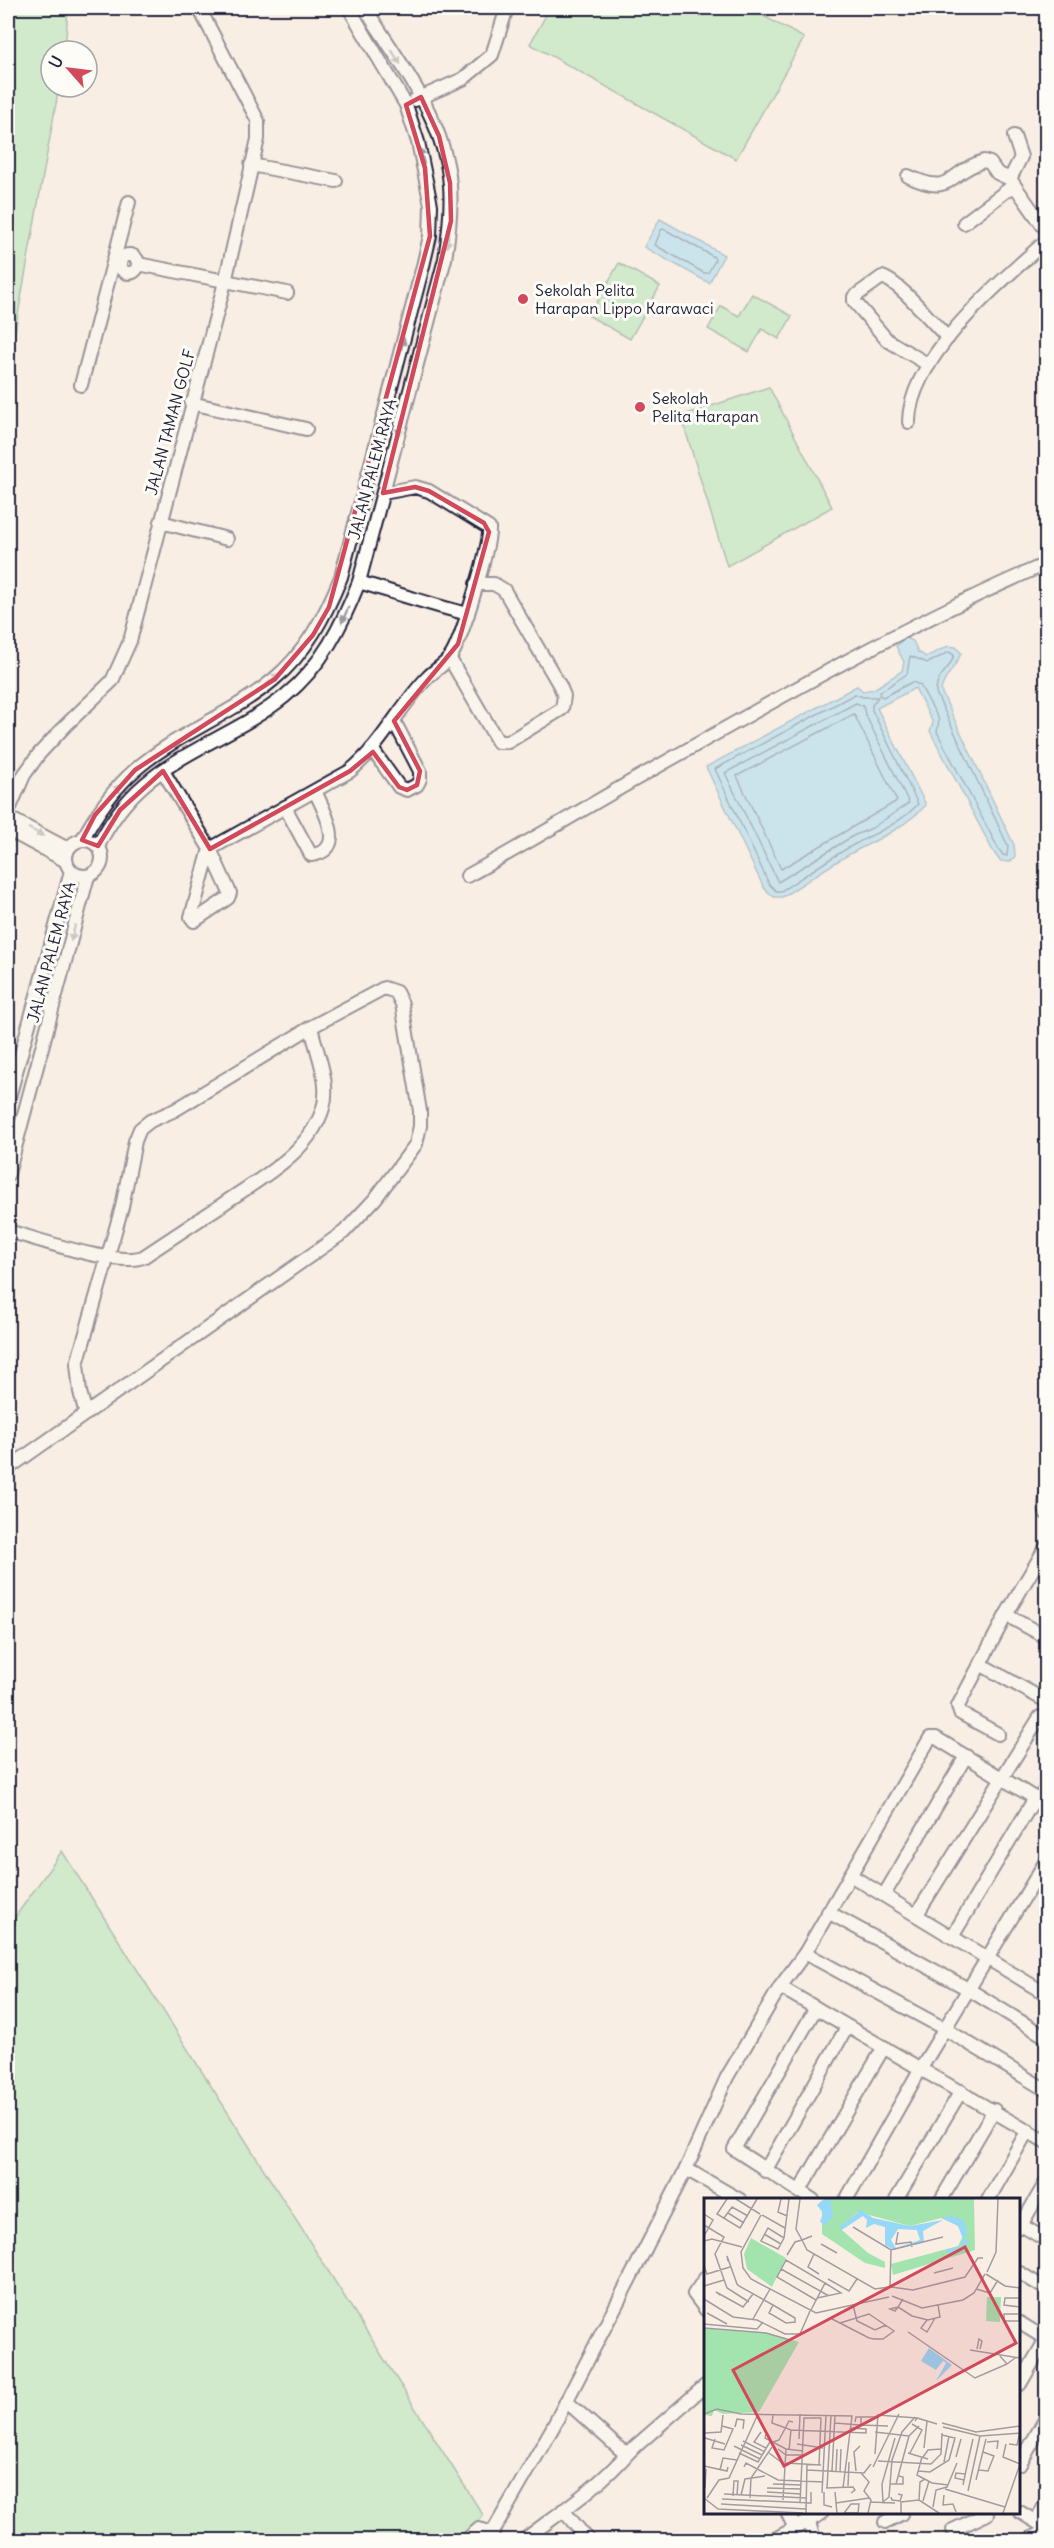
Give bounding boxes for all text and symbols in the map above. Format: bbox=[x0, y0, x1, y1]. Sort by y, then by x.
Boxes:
north arrow bbox=[39, 39, 99, 99]
one-way arrow bbox=[391, 49, 402, 65]
text: U bbox=[44, 52, 67, 71]
one-way arrow bbox=[417, 147, 426, 165]
one-way arrow bbox=[443, 230, 452, 249]
place label: Sekolah Pelita Harapan Lippo Karawaci bbox=[535, 280, 714, 318]
marker: Sekolah Pelita Harapan Lippo Karawaci bbox=[516, 292, 530, 306]
one-way arrow bbox=[397, 337, 407, 355]
street label: JALAN TAMAN GOLF bbox=[141, 347, 199, 497]
place label: Sekolah Pelita Harapan bbox=[652, 388, 759, 426]
street label: JALAN PALEM RAYA bbox=[344, 396, 400, 542]
marker: Sekolah Pelita Harapan bbox=[633, 400, 647, 414]
one-way arrow bbox=[395, 419, 404, 437]
one-way arrow bbox=[341, 607, 350, 624]
one-way arrow bbox=[265, 673, 281, 686]
one-way arrow bbox=[108, 784, 121, 799]
one-way arrow bbox=[28, 827, 45, 837]
street label: JALAN PALEM RAYA bbox=[23, 879, 79, 1025]
one-way arrow bbox=[68, 924, 78, 942]
inset map bbox=[704, 2198, 1021, 2515]

